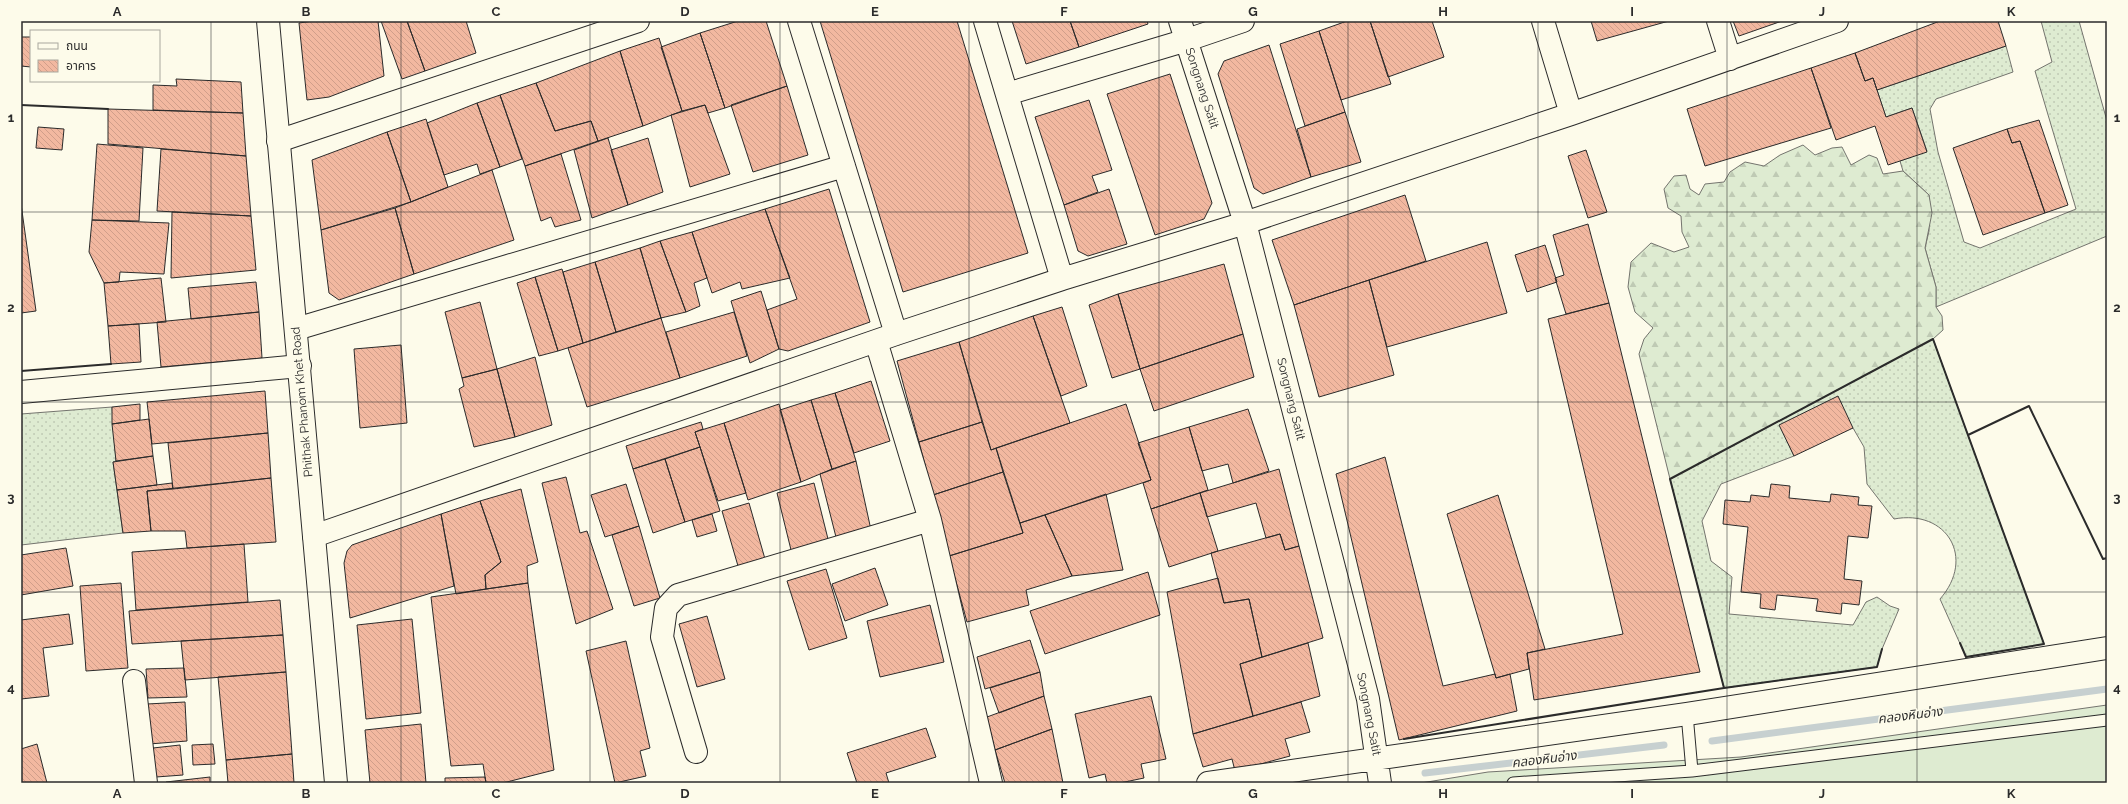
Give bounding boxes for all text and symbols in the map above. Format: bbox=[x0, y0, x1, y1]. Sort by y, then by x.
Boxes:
text: A bbox=[113, 4, 122, 19]
text: B bbox=[302, 4, 311, 19]
text: C bbox=[492, 4, 501, 19]
text: D bbox=[680, 4, 690, 19]
text: E bbox=[871, 4, 879, 19]
text: F bbox=[1060, 4, 1068, 19]
text: G bbox=[1248, 4, 1258, 19]
text: H bbox=[1438, 4, 1448, 19]
text: I bbox=[1630, 4, 1634, 19]
text: J bbox=[1819, 4, 1825, 19]
text: K bbox=[2007, 4, 2016, 19]
legend bbox=[30, 30, 160, 82]
text: ถนน bbox=[66, 39, 88, 53]
street label: Songnang Satit bbox=[1182, 46, 1222, 130]
text: อาคาร bbox=[66, 59, 96, 73]
text: 1 bbox=[8, 110, 15, 125]
text: 1 bbox=[2114, 110, 2121, 125]
text: 2 bbox=[7, 300, 15, 315]
text: 2 bbox=[2113, 300, 2121, 315]
street label: Phithak Phanom Khet Road bbox=[288, 326, 316, 478]
street label: Songnang Satit bbox=[1274, 356, 1308, 442]
text: 3 bbox=[7, 490, 15, 505]
text: 3 bbox=[2113, 490, 2121, 505]
street label: Songnang Satit bbox=[1354, 671, 1384, 757]
text: 4 bbox=[7, 680, 15, 695]
text: 4 bbox=[2113, 680, 2121, 695]
water label: คลองหินอ่าง bbox=[1877, 703, 1944, 726]
water label: คลองหินอ่าง bbox=[1511, 747, 1578, 770]
text: A bbox=[113, 786, 122, 801]
text: B bbox=[302, 786, 311, 801]
text: C bbox=[492, 786, 501, 801]
text: D bbox=[680, 786, 690, 801]
text: E bbox=[871, 786, 879, 801]
text: F bbox=[1060, 786, 1068, 801]
text: G bbox=[1248, 786, 1258, 801]
text: H bbox=[1438, 786, 1448, 801]
text: I bbox=[1630, 786, 1634, 801]
text: J bbox=[1819, 786, 1825, 801]
text: K bbox=[2007, 786, 2016, 801]

